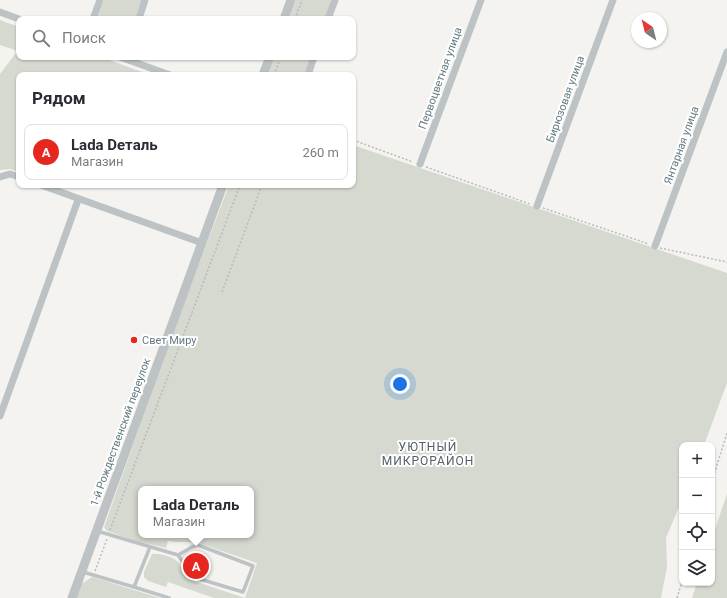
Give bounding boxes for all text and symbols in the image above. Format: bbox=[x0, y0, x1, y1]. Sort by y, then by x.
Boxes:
north arrow bbox=[631, 12, 667, 48]
search box bbox=[16, 16, 356, 60]
street label: Первоцветная улица bbox=[416, 25, 465, 131]
icon: search bbox=[30, 27, 52, 49]
text: Поиск bbox=[62, 29, 106, 47]
street label: Бирюзовая улица bbox=[544, 54, 587, 144]
text: Рядом bbox=[32, 88, 86, 108]
street label: Янтарная улица bbox=[661, 104, 702, 186]
text: Lada Dеталь bbox=[71, 136, 158, 154]
text: A bbox=[42, 145, 50, 160]
text: 260 m bbox=[302, 145, 339, 160]
text: Магазин bbox=[71, 154, 124, 169]
place label: Свет Миру bbox=[142, 334, 197, 347]
marker: Свет Миру bbox=[129, 335, 139, 345]
street label: 1-й Рождественский переулок bbox=[88, 356, 153, 508]
your location bbox=[390, 374, 410, 394]
district label: УЮТНЫЙ МИКРОРАЙОН bbox=[382, 439, 474, 468]
map controls bbox=[679, 442, 715, 586]
button: + bbox=[679, 442, 715, 478]
button: − bbox=[679, 478, 715, 514]
popup bbox=[138, 486, 254, 538]
text: Lada Dеталь bbox=[153, 496, 239, 514]
text: Магазин bbox=[153, 514, 205, 529]
button: locate bbox=[679, 514, 715, 550]
button: layers bbox=[679, 550, 715, 586]
pin: A bbox=[183, 551, 209, 581]

